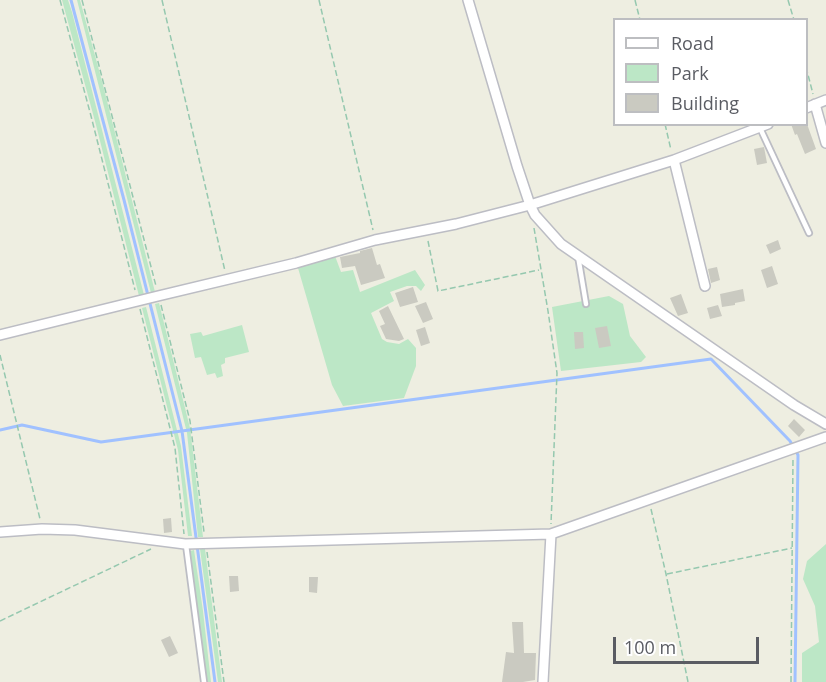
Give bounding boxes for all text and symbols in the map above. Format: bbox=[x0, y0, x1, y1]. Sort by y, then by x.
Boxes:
legend bbox=[613, 18, 808, 126]
text: Road bbox=[671, 31, 714, 55]
text: Park bbox=[671, 61, 709, 85]
text: Building bbox=[671, 91, 739, 115]
scale bar bbox=[616, 625, 762, 663]
text: 100 m bbox=[624, 635, 676, 659]

